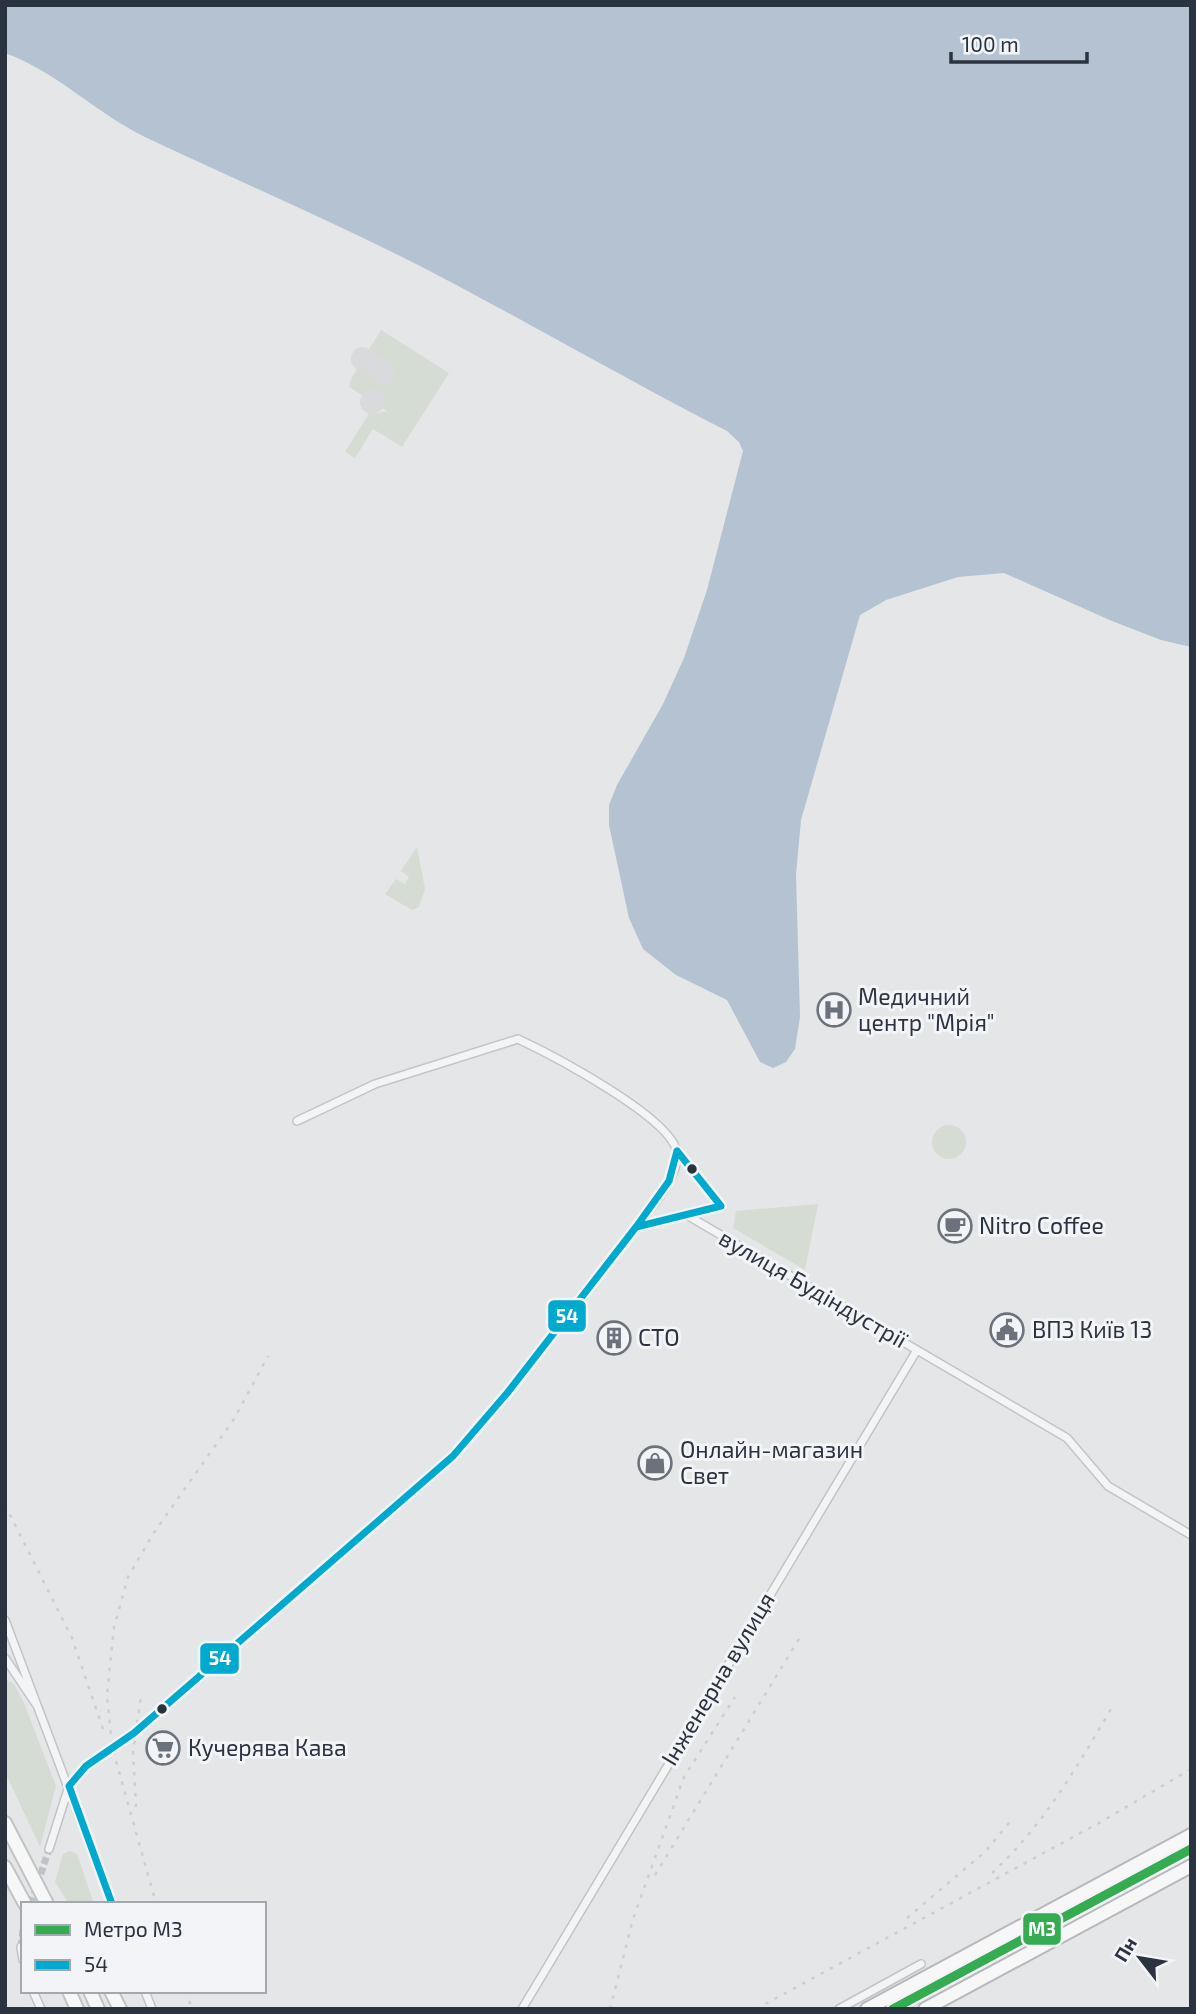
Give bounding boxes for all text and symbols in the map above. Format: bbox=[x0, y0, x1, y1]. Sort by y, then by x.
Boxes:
scale bar bbox=[951, 21, 1088, 65]
text: 100 m bbox=[962, 31, 1019, 56]
place label: Медичний центр "Мрія" bbox=[858, 982, 995, 1036]
hospital icon: Медичний центр "Мрія" bbox=[815, 991, 853, 1029]
unlabelled marker bbox=[685, 1162, 699, 1176]
cafe icon: Nitro Coffee bbox=[936, 1207, 974, 1245]
place label: Nitro Coffee bbox=[979, 1211, 1104, 1239]
street label: вулиця Будіндустрії bbox=[714, 1223, 913, 1354]
line badge: 54 bbox=[547, 1299, 587, 1333]
text: 54 bbox=[556, 1304, 578, 1327]
public building icon: ВПЗ Київ 13 bbox=[988, 1311, 1026, 1349]
place label: ВПЗ Київ 13 bbox=[1032, 1315, 1152, 1343]
building icon: СТО bbox=[595, 1319, 633, 1357]
place label: СТО bbox=[638, 1323, 680, 1351]
place label: Онлайн-магазин Свет bbox=[680, 1435, 863, 1489]
shop icon: Онлайн-магазин Свет bbox=[636, 1444, 674, 1482]
street label: Інженерна вулиця bbox=[654, 1587, 781, 1771]
line badge: 54 bbox=[199, 1642, 240, 1675]
text: 54 bbox=[209, 1646, 231, 1669]
unlabelled marker bbox=[155, 1702, 169, 1716]
supermarket icon: Кучерява Кава bbox=[144, 1729, 182, 1767]
place label: Кучерява Кава bbox=[188, 1733, 347, 1762]
legend bbox=[21, 1902, 266, 1993]
line badge: M3 bbox=[1022, 1912, 1062, 1946]
text: Метро M3 bbox=[84, 1916, 183, 1941]
text: M3 bbox=[1028, 1917, 1056, 1940]
north arrow bbox=[1105, 1923, 1175, 1993]
text: Пн bbox=[1109, 1932, 1141, 1965]
text: 54 bbox=[84, 1951, 108, 1976]

